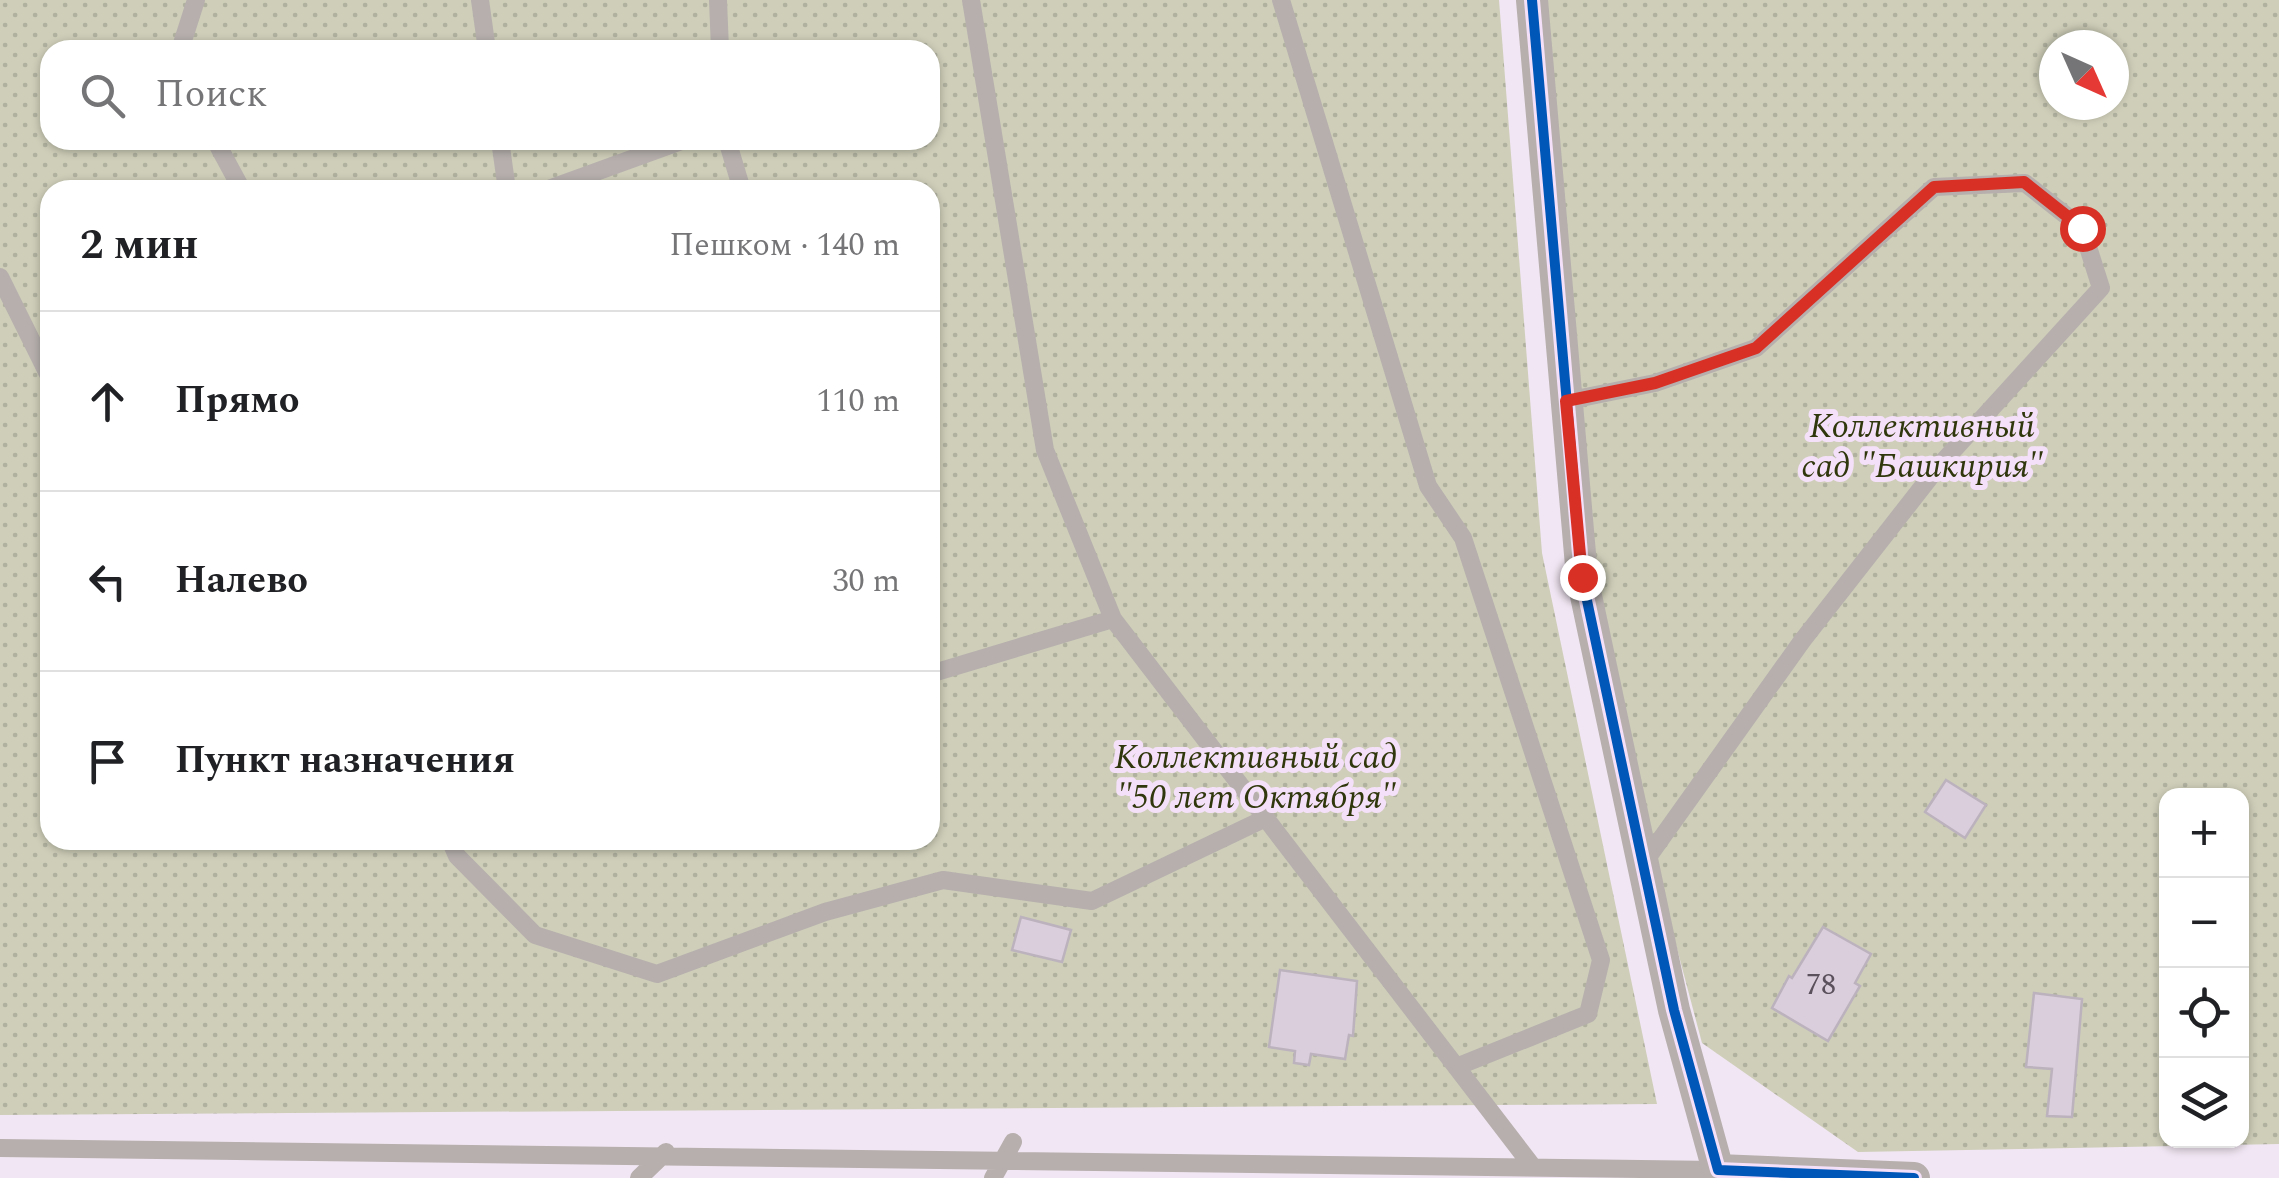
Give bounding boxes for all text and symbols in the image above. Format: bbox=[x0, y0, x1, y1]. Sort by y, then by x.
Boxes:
north arrow bbox=[2039, 30, 2129, 120]
search box bbox=[40, 40, 940, 150]
text: Поиск bbox=[155, 66, 267, 124]
icon: search bbox=[75, 68, 130, 123]
route start bbox=[2060, 206, 2106, 252]
text: 2 мин bbox=[80, 214, 198, 277]
text: Пешком · 140 m bbox=[669, 221, 900, 270]
text: Прямо bbox=[175, 372, 300, 430]
icon: ahead bbox=[80, 374, 135, 429]
text: 110 m bbox=[816, 377, 900, 426]
park label: Коллективный сад "Башкирия" bbox=[1801, 400, 2043, 493]
text: Налево bbox=[175, 552, 308, 610]
icon: left bbox=[80, 554, 135, 609]
route end bbox=[1560, 555, 1606, 601]
text: 30 m bbox=[832, 557, 900, 606]
park label: Коллективный сад "50 лет Октября" bbox=[1114, 731, 1398, 824]
text: Пункт назначения bbox=[175, 732, 515, 790]
icon: arrive bbox=[80, 734, 135, 789]
map controls bbox=[2159, 788, 2249, 1148]
button: + bbox=[2159, 788, 2249, 878]
button: − bbox=[2159, 878, 2249, 968]
house number: 78 bbox=[1806, 962, 1836, 1008]
button: locate bbox=[2159, 968, 2249, 1058]
button: layers bbox=[2159, 1058, 2249, 1148]

